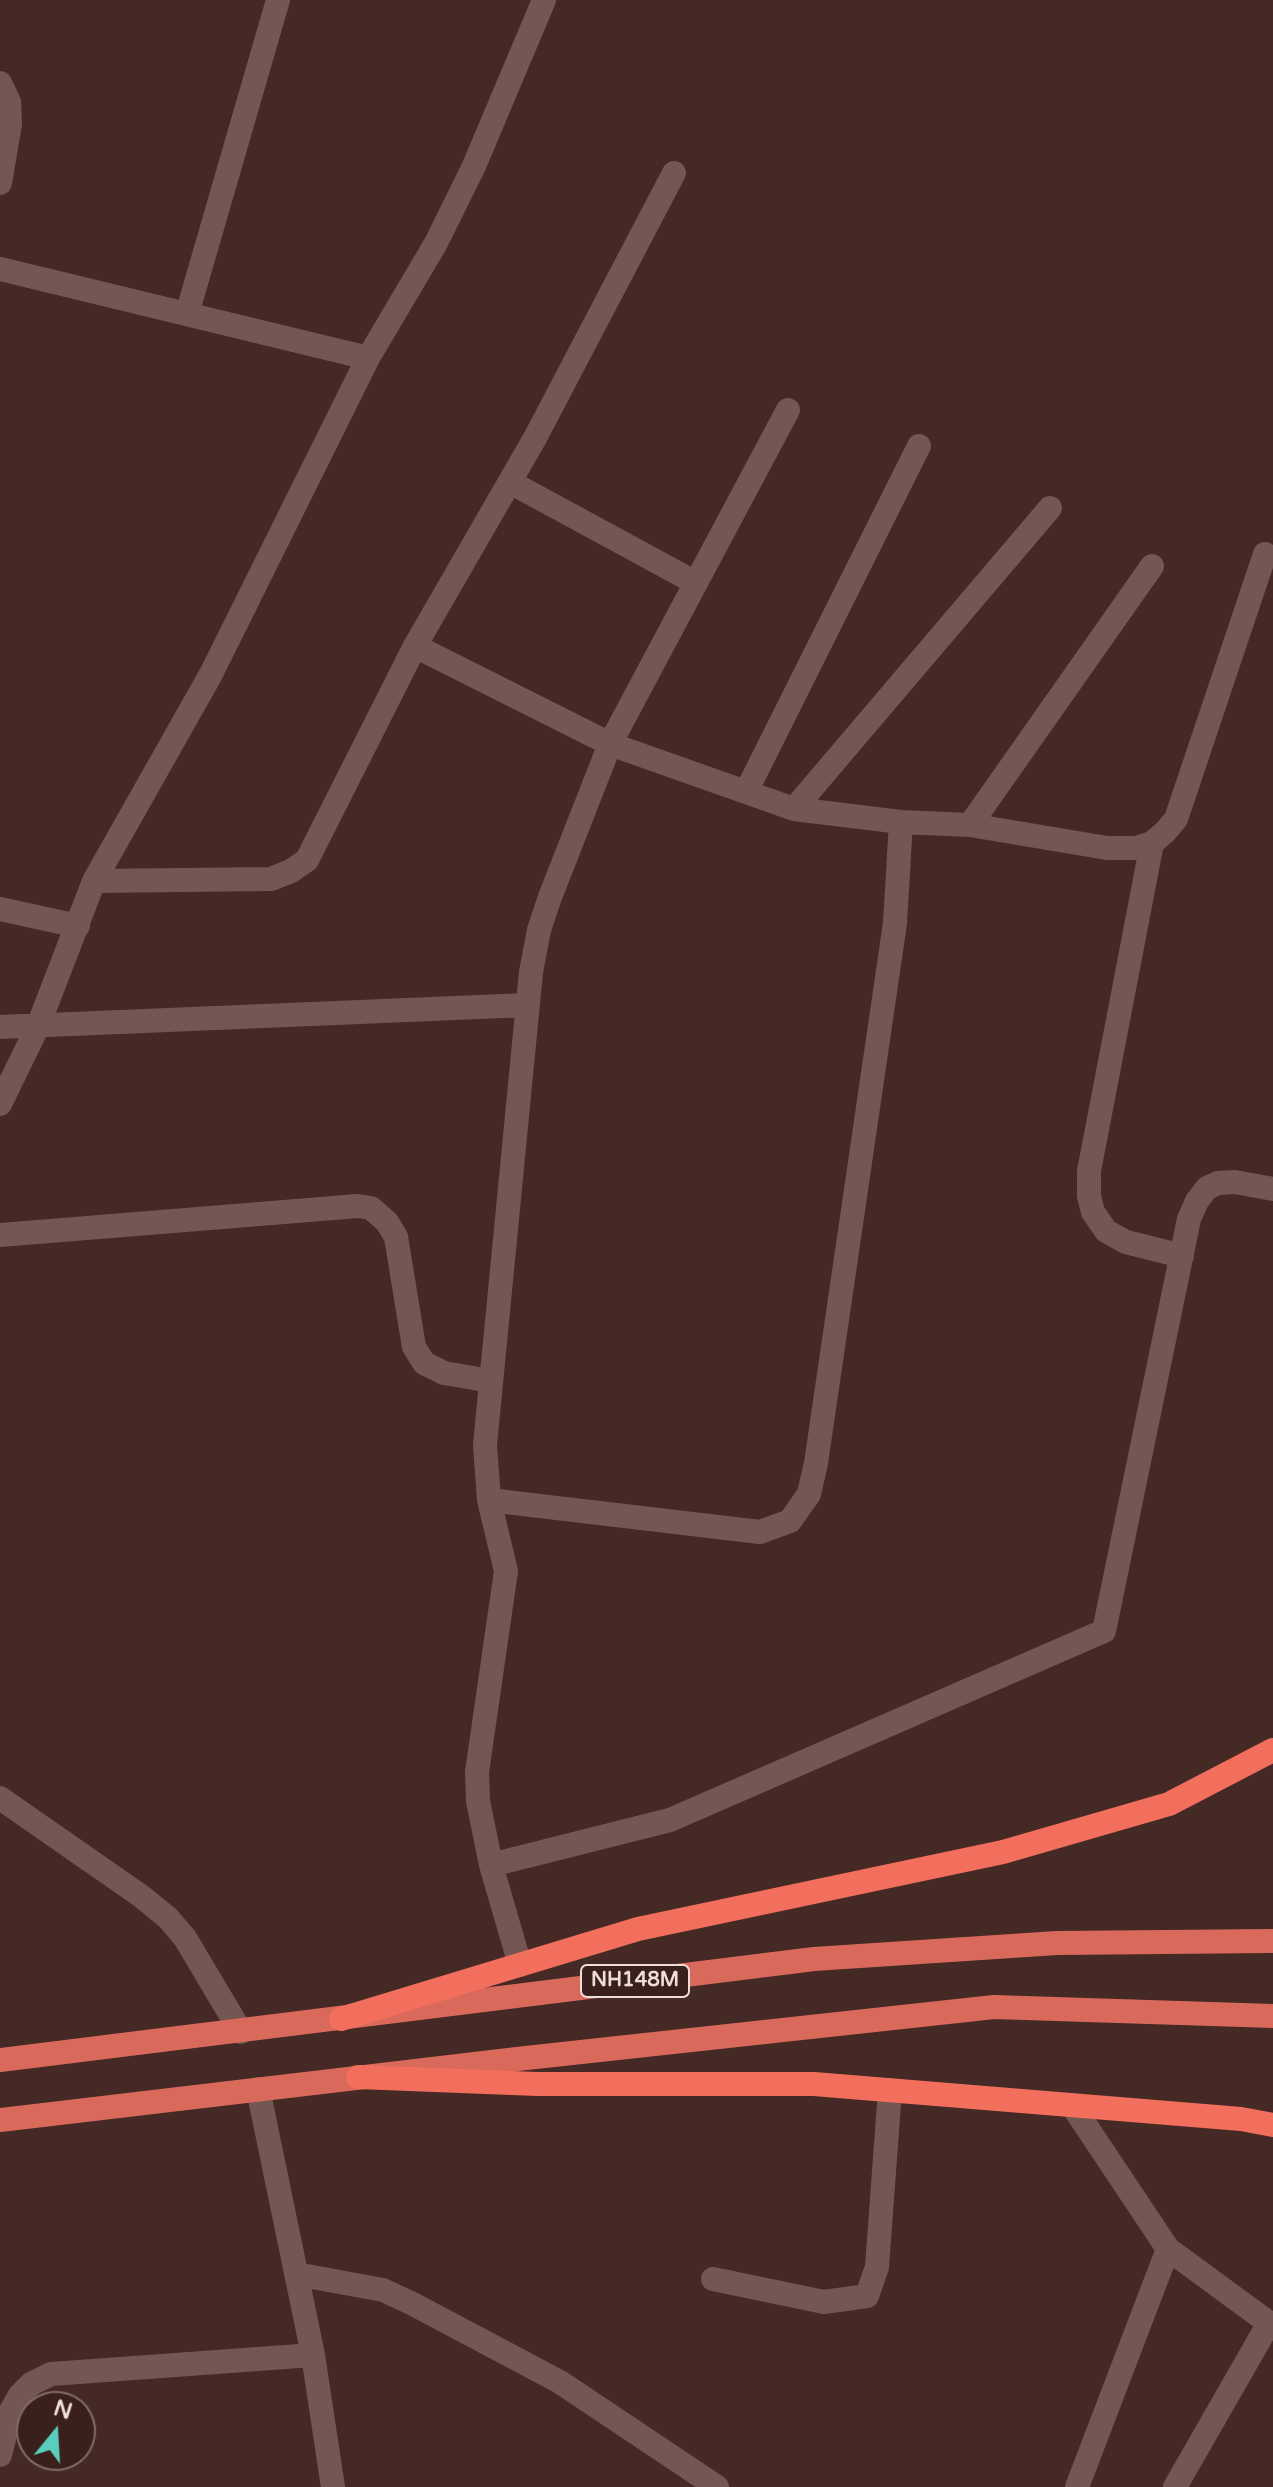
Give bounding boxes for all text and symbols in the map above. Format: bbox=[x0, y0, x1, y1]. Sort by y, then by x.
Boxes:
road number: NH148M bbox=[581, 1965, 689, 1997]
north arrow bbox=[16, 2391, 96, 2471]
text: N bbox=[50, 2395, 75, 2425]

